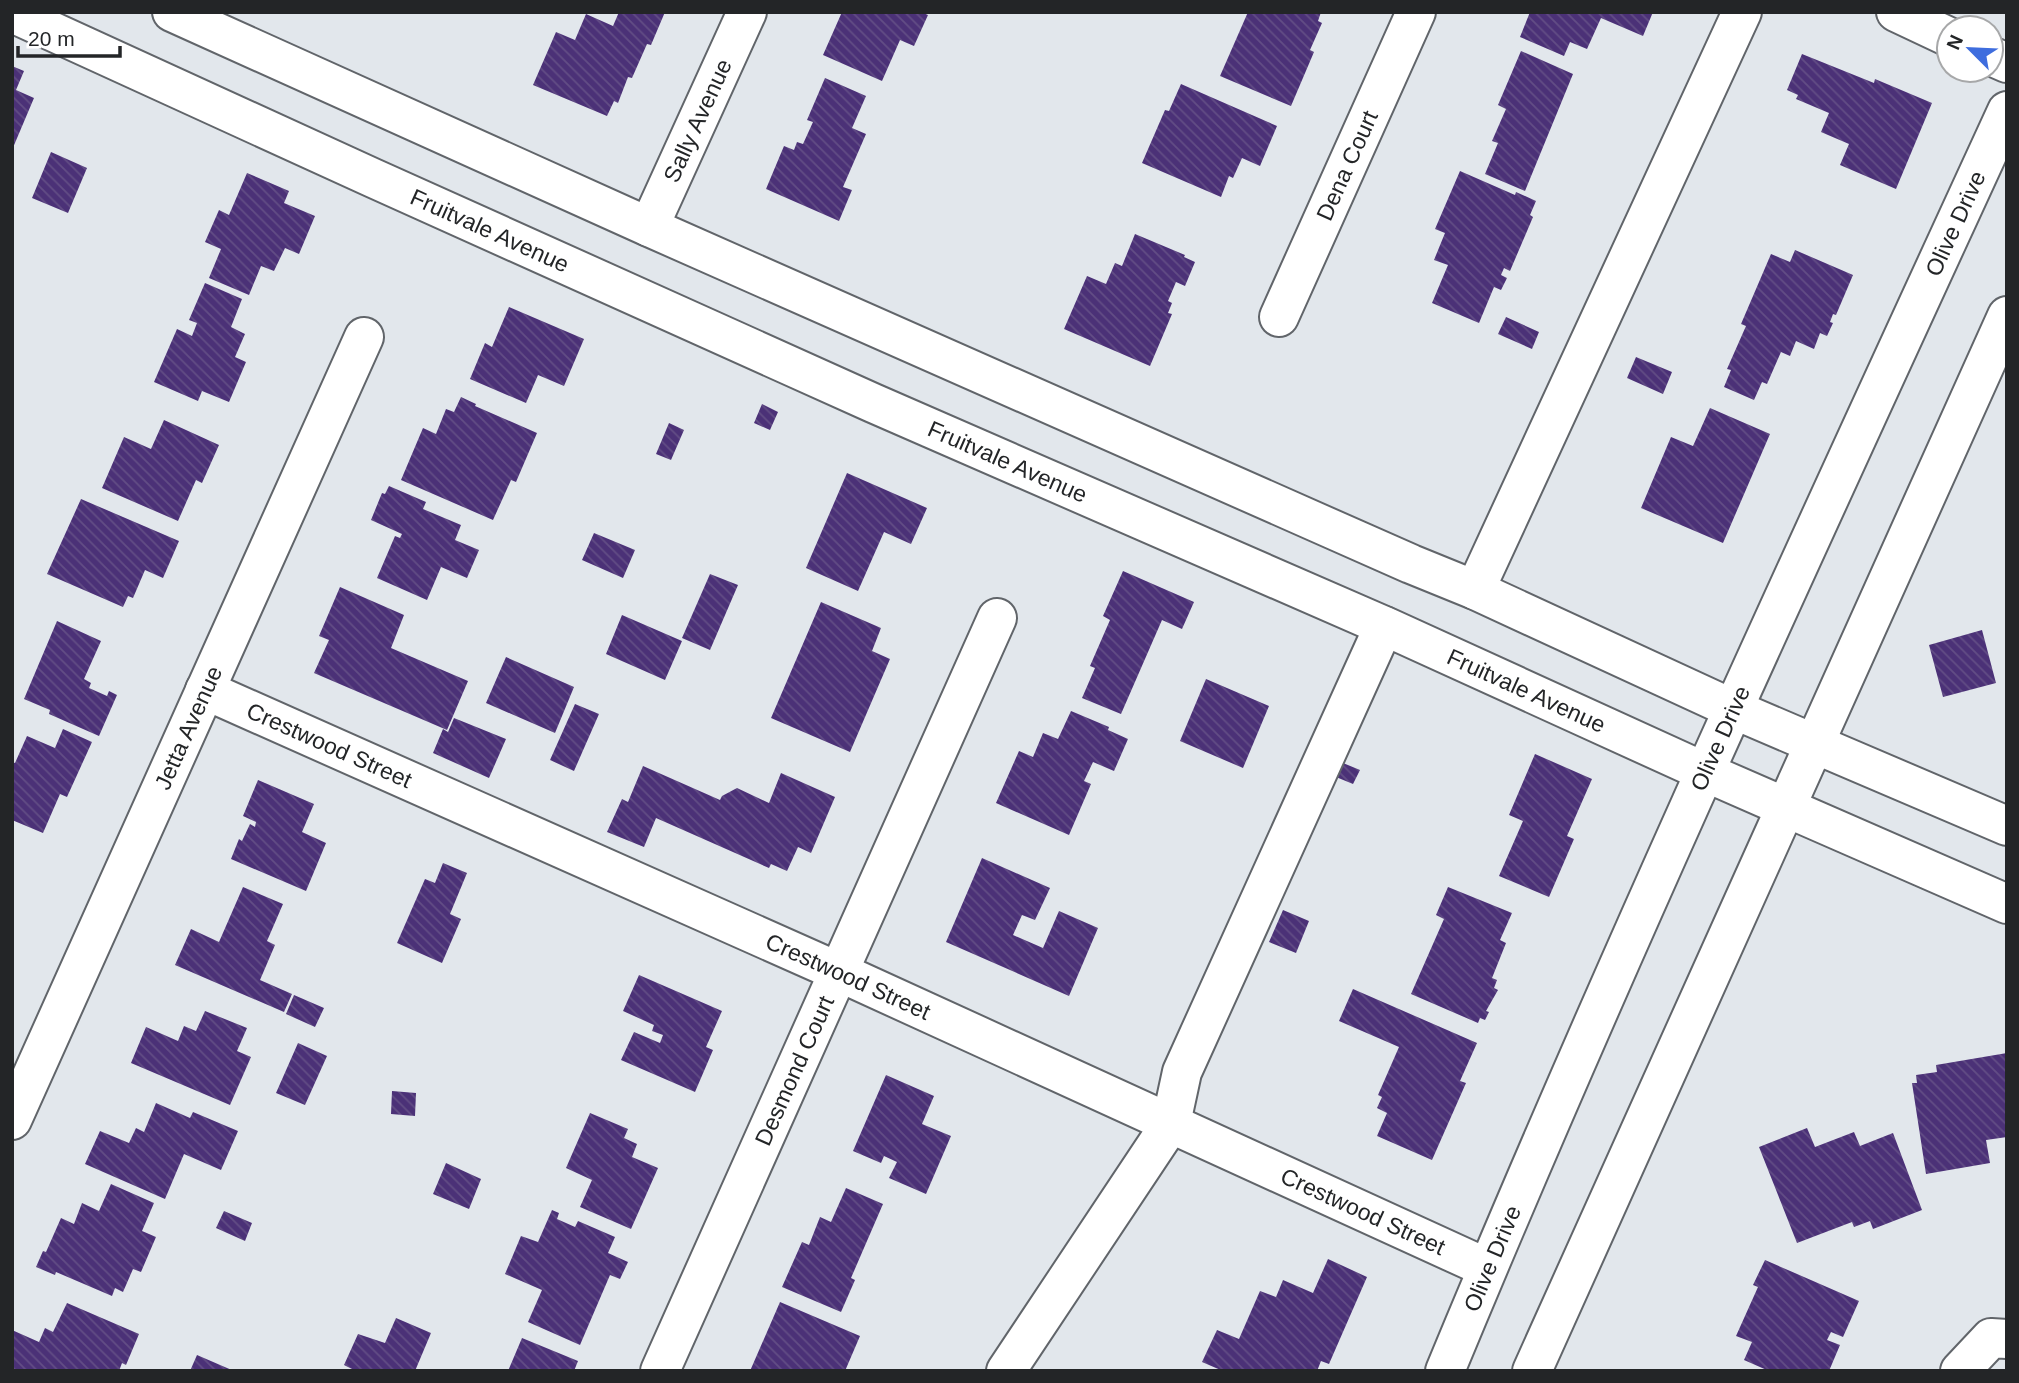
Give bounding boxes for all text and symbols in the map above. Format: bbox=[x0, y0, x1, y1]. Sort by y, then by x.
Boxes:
scale bar bbox=[18, 14, 119, 58]
north arrow bbox=[1935, 14, 2005, 84]
text: 20 m bbox=[28, 27, 75, 50]
text: N bbox=[1943, 32, 1967, 53]
street label: Sally Avenue bbox=[658, 55, 737, 186]
street label: Dena Court bbox=[1311, 106, 1383, 225]
street label: Olive Drive bbox=[1920, 167, 1991, 280]
street label: Fruitvale Avenue bbox=[406, 184, 573, 278]
street label: Fruitvale Avenue bbox=[924, 416, 1091, 508]
street label: Fruitvale Avenue bbox=[1443, 643, 1609, 738]
street label: Jetta Avenue bbox=[149, 662, 227, 794]
street label: Olive Drive bbox=[1685, 682, 1755, 795]
street label: Crestwood Street bbox=[243, 697, 416, 794]
street label: Crestwood Street bbox=[762, 928, 935, 1025]
street label: Desmond Court bbox=[750, 991, 839, 1150]
street label: Crestwood Street bbox=[1277, 1163, 1450, 1260]
street label: Olive Drive bbox=[1458, 1202, 1526, 1315]

